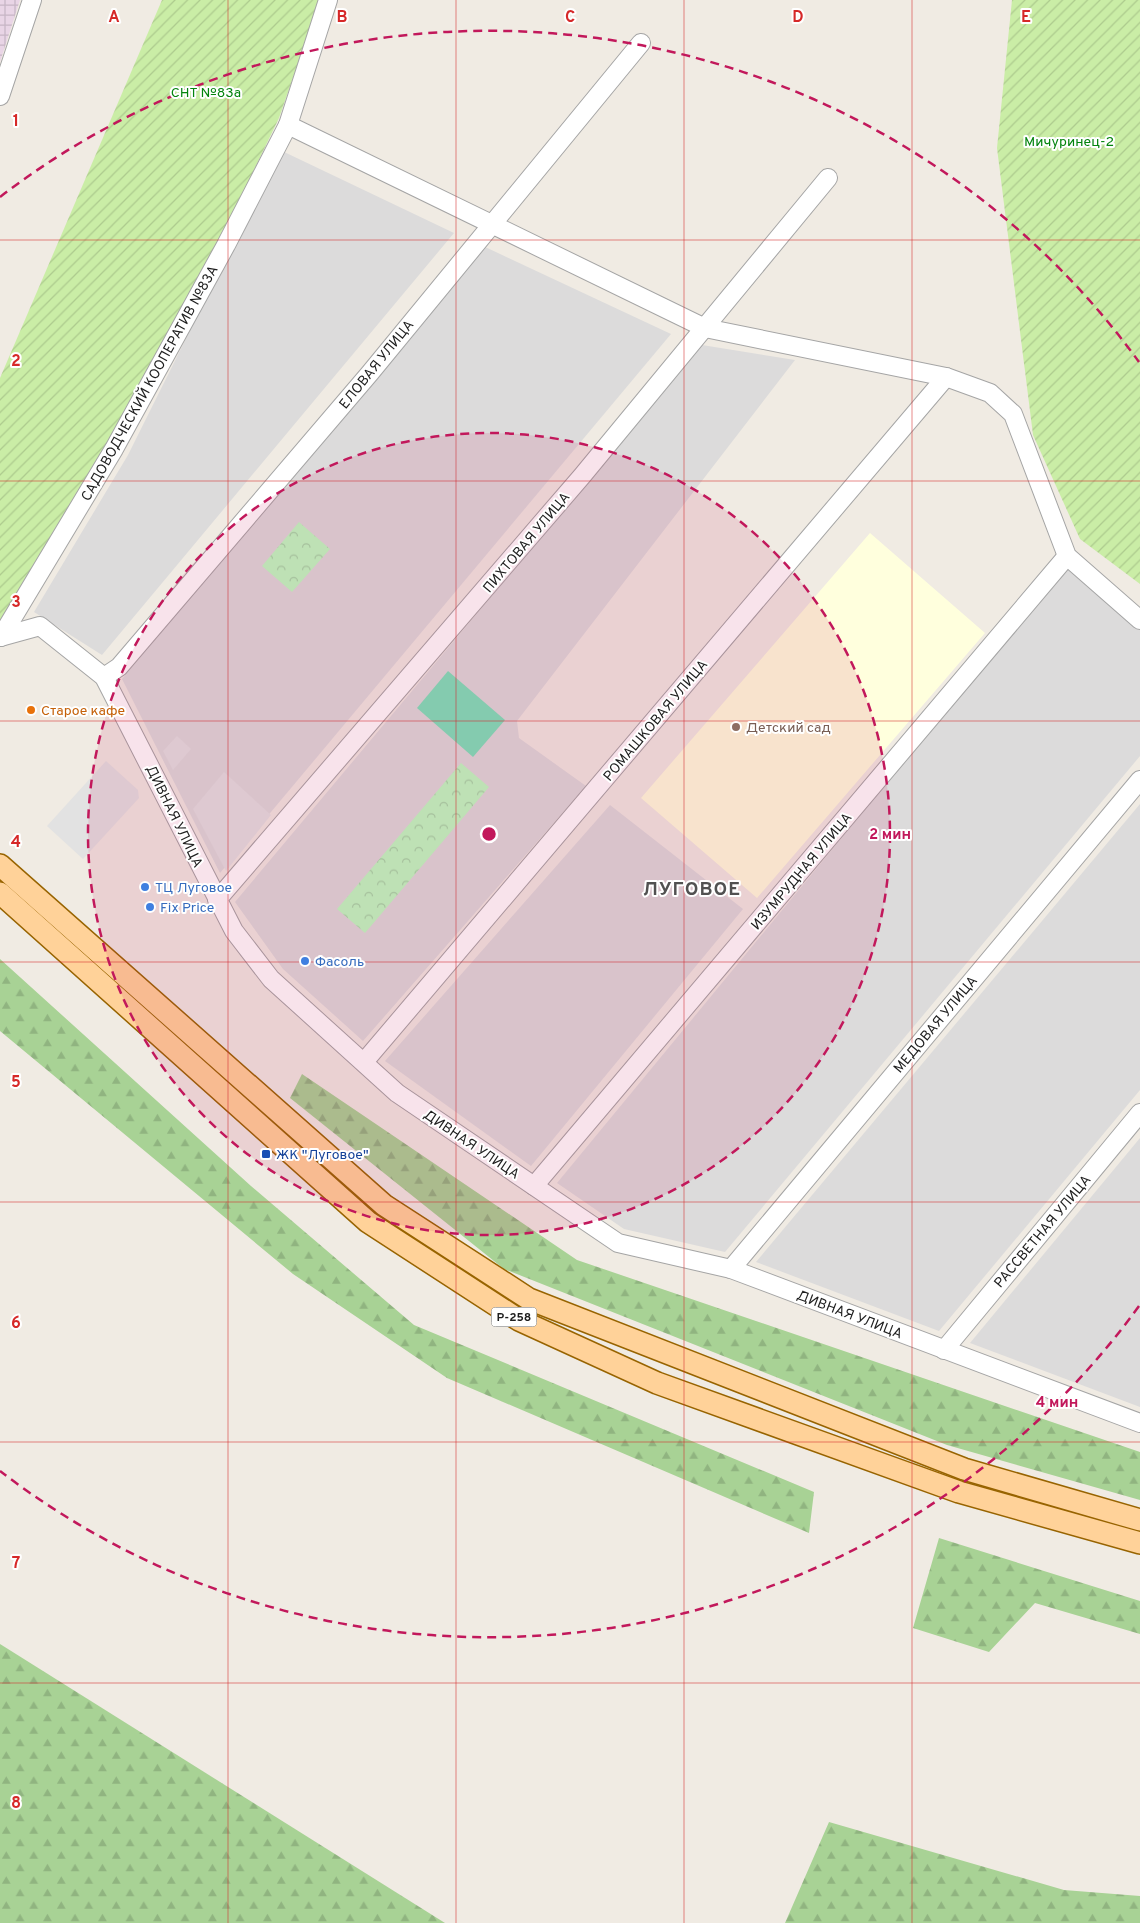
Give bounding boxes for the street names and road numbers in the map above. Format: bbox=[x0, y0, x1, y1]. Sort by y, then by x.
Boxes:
street label: САДОВОДЧЕСКИЙ КООПЕРАТИВ №83А bbox=[77, 262, 222, 505]
street label: ЕЛОВАЯ УЛИЦА bbox=[336, 317, 418, 413]
street label: ПИХТОВАЯ УЛИЦА bbox=[480, 489, 574, 597]
street label: РОМАШКОВАЯ УЛИЦА bbox=[600, 657, 712, 785]
street label: ДИВНАЯ УЛИЦА bbox=[141, 763, 206, 871]
street label: ИЗУМРУДНАЯ УЛИЦА bbox=[748, 810, 856, 934]
street label: МЕДОВАЯ УЛИЦА bbox=[891, 973, 982, 1077]
street label: ДИВНАЯ УЛИЦА bbox=[420, 1107, 522, 1184]
street label: РАССВЕТНАЯ УЛИЦА bbox=[991, 1172, 1095, 1292]
street label: ДИВНАЯ УЛИЦА bbox=[794, 1287, 905, 1343]
road number: Р-258 bbox=[492, 1308, 536, 1326]

